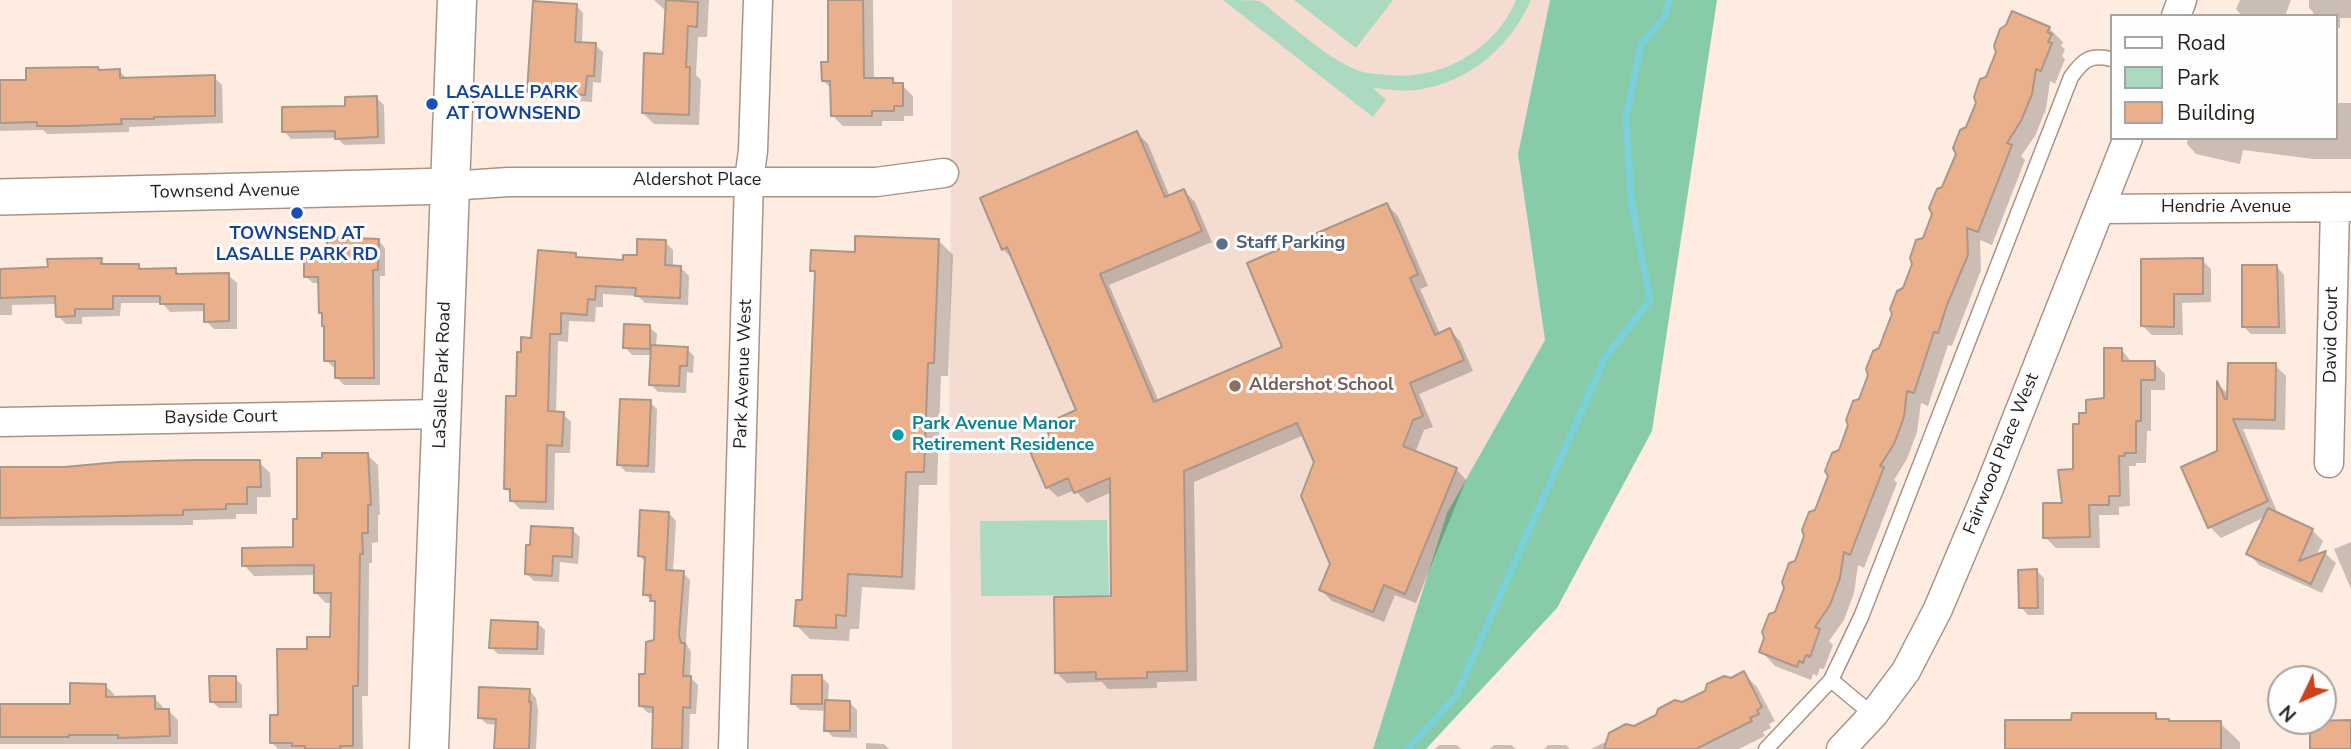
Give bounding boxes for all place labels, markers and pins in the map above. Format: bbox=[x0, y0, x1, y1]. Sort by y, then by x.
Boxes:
place label: LASALLE PARK AT TOWNSEND bbox=[446, 83, 581, 126]
marker: LASALLE PARK AT TOWNSEND bbox=[424, 96, 440, 112]
marker: TOWNSEND AT LASALLE PARK RD bbox=[289, 205, 305, 221]
place label: TOWNSEND AT LASALLE PARK RD bbox=[216, 224, 378, 266]
place label: Staff Parking bbox=[1236, 233, 1345, 255]
marker: Staff Parking bbox=[1214, 236, 1230, 252]
place label: Aldershot School bbox=[1249, 375, 1394, 397]
marker: Aldershot School bbox=[1227, 378, 1243, 394]
place label: Park Avenue Manor Retirement Residence bbox=[912, 414, 1094, 457]
marker: Park Avenue Manor Retirement Residence bbox=[890, 427, 906, 443]

